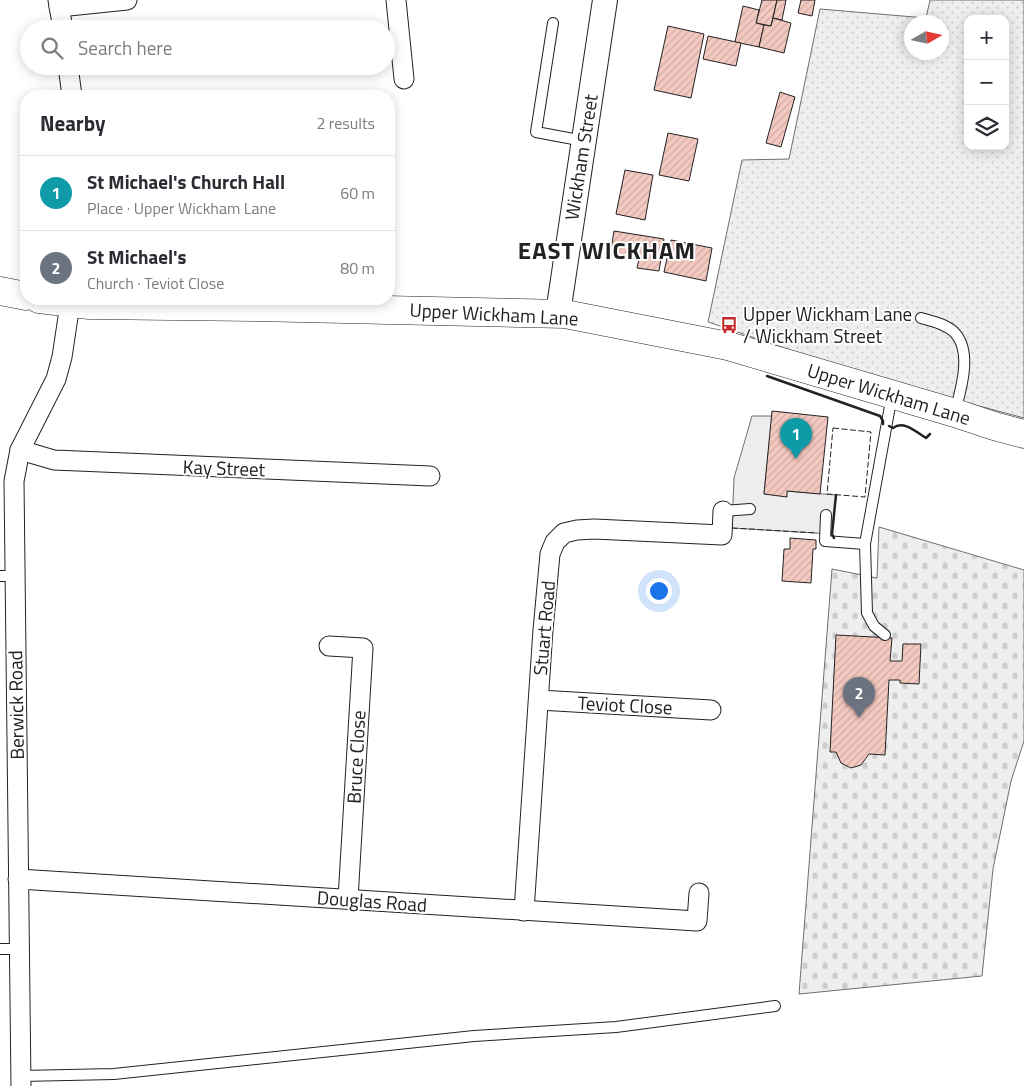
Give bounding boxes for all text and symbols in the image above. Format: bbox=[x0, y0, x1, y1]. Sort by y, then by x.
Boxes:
north arrow bbox=[904, 15, 949, 60]
map controls bbox=[964, 15, 1009, 150]
button: + bbox=[964, 15, 1009, 60]
search box bbox=[20, 20, 395, 75]
text: Search here bbox=[78, 33, 172, 62]
icon: search bbox=[38, 34, 66, 62]
button: − bbox=[964, 60, 1009, 105]
street label: Wickham Street bbox=[556, 92, 605, 222]
button: layers bbox=[964, 105, 1009, 150]
text: Nearby bbox=[40, 107, 105, 139]
text: 2 results bbox=[316, 111, 375, 135]
text: St Michael's Church Hall bbox=[87, 167, 285, 196]
text: 1 bbox=[52, 181, 60, 205]
text: 60 m bbox=[340, 181, 375, 205]
text: Place · Upper Wickham Lane bbox=[87, 196, 276, 220]
district label: EAST WICKHAM bbox=[518, 232, 696, 268]
text: St Michael's bbox=[87, 242, 187, 271]
text: 2 bbox=[52, 256, 60, 280]
text: 80 m bbox=[340, 256, 375, 280]
text: Church · Teviot Close bbox=[87, 271, 224, 295]
street label: Upper Wickham Lane bbox=[409, 295, 579, 332]
place label: Upper Wickham Lane / Wickham Street bbox=[743, 299, 912, 350]
bus stop icon: Upper Wickham Lane / Wickham Street bbox=[719, 315, 739, 335]
street label: Upper Wickham Lane bbox=[804, 355, 974, 432]
pin: 1 bbox=[780, 418, 812, 459]
street label: Kay Street bbox=[182, 452, 266, 483]
your location bbox=[646, 578, 672, 604]
street label: Stuart Road bbox=[525, 579, 562, 677]
street label: Berwick Road bbox=[0, 650, 31, 760]
pin: 2 bbox=[843, 677, 875, 718]
street label: Teviot Close bbox=[577, 688, 673, 721]
street label: Bruce Close bbox=[339, 710, 372, 804]
street label: Douglas Road bbox=[316, 882, 428, 919]

